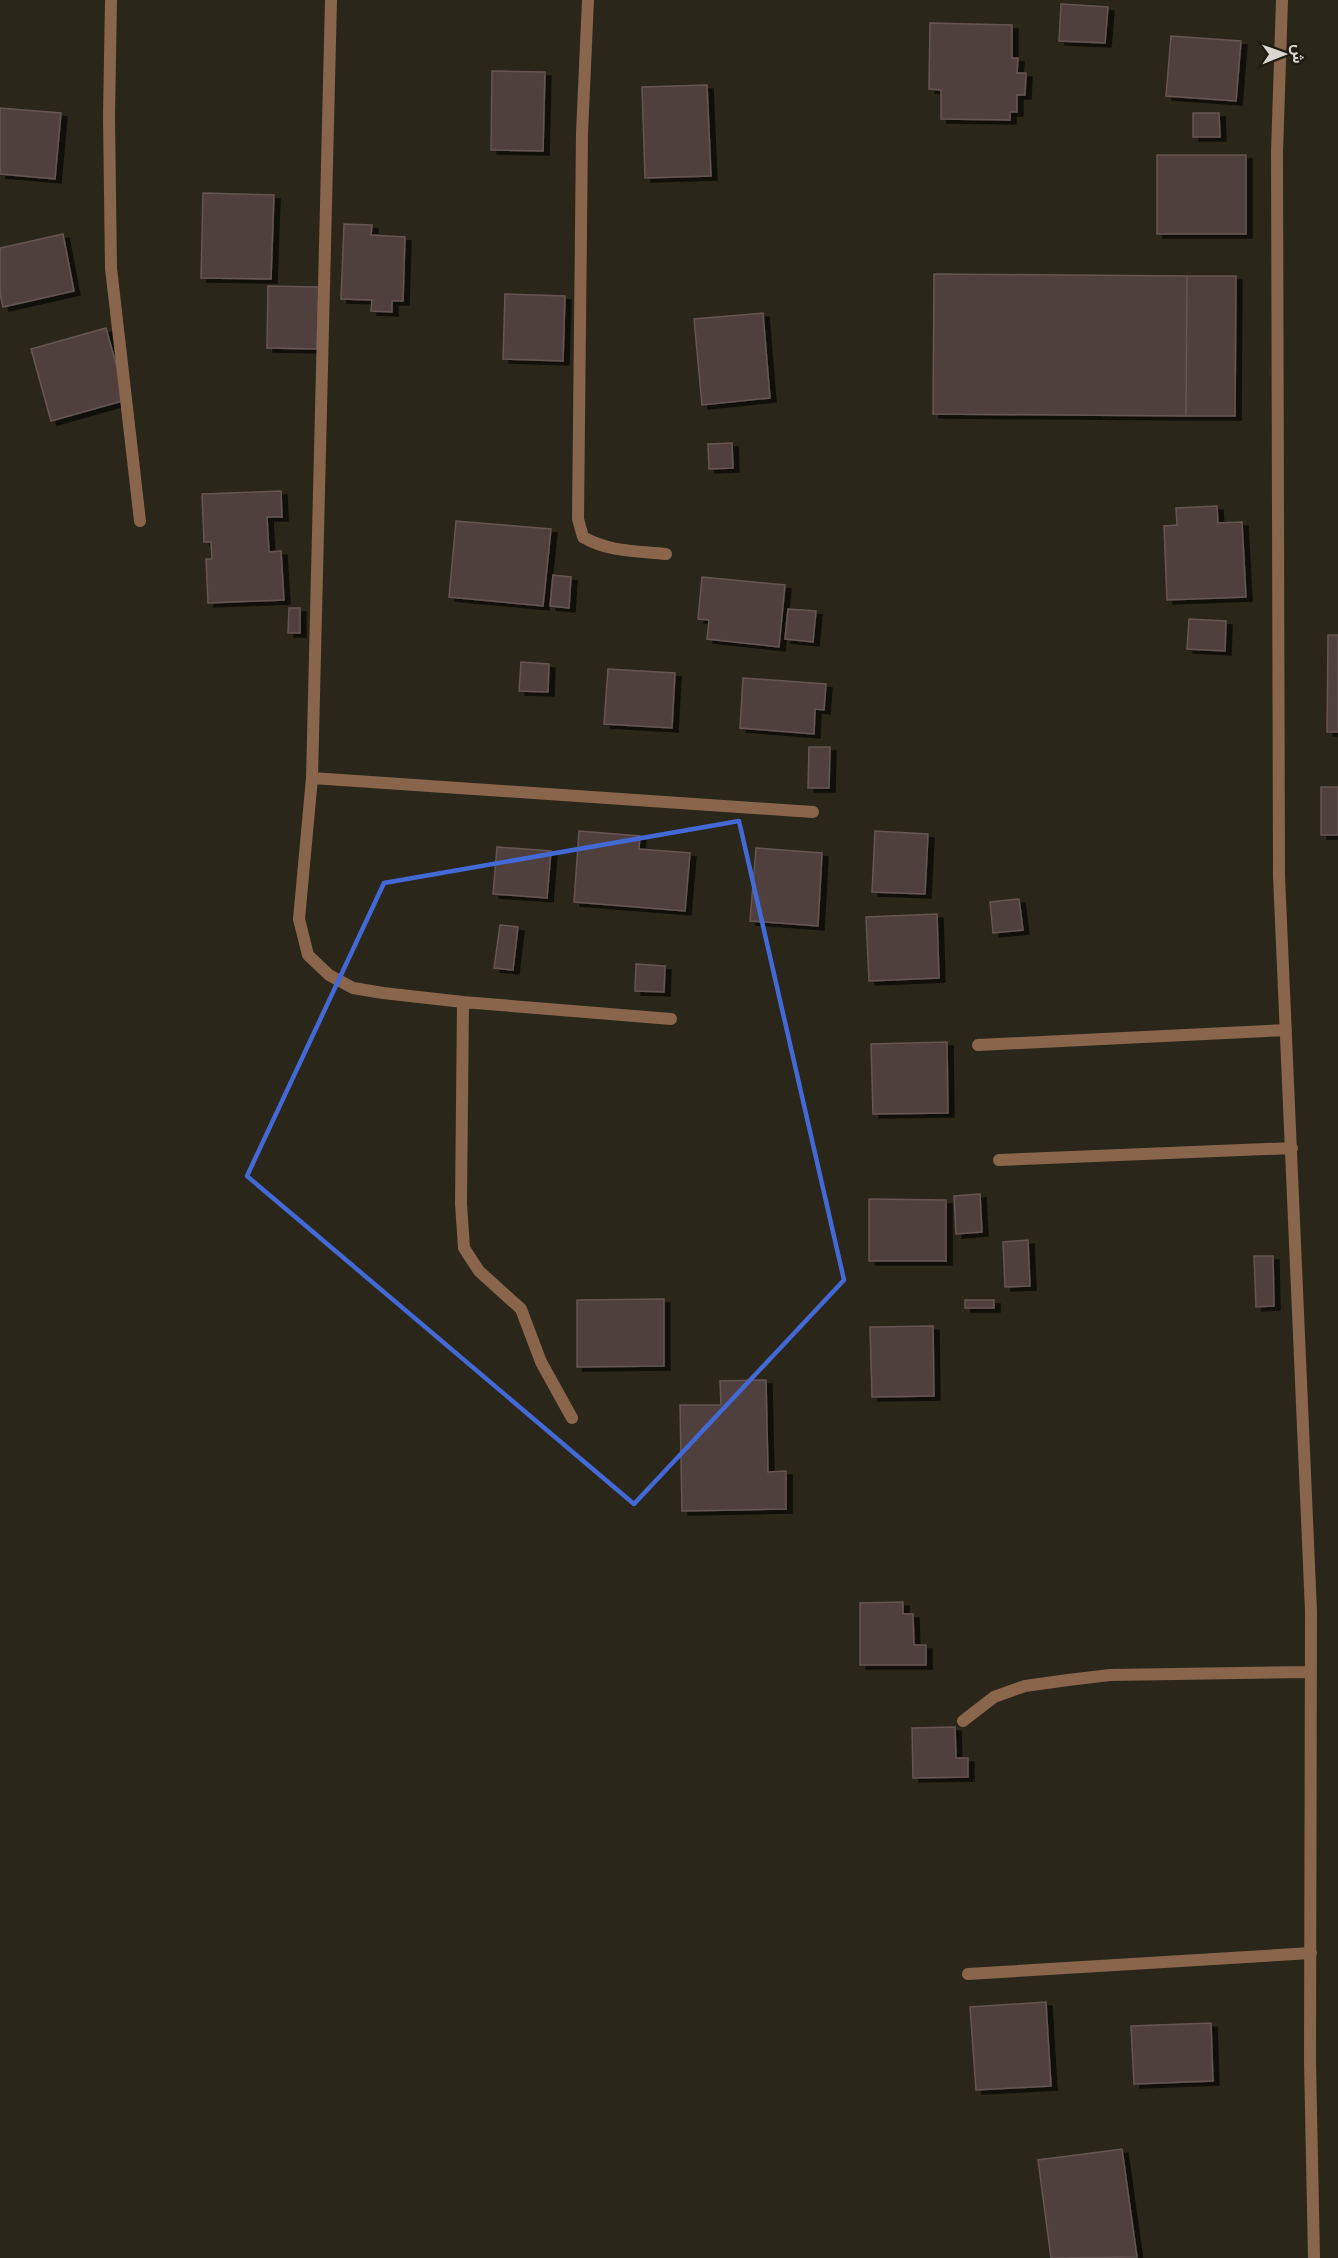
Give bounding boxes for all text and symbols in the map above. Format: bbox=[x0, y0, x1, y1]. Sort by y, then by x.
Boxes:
north arrow bbox=[1254, 24, 1314, 84]
text: ش bbox=[1288, 44, 1310, 64]

